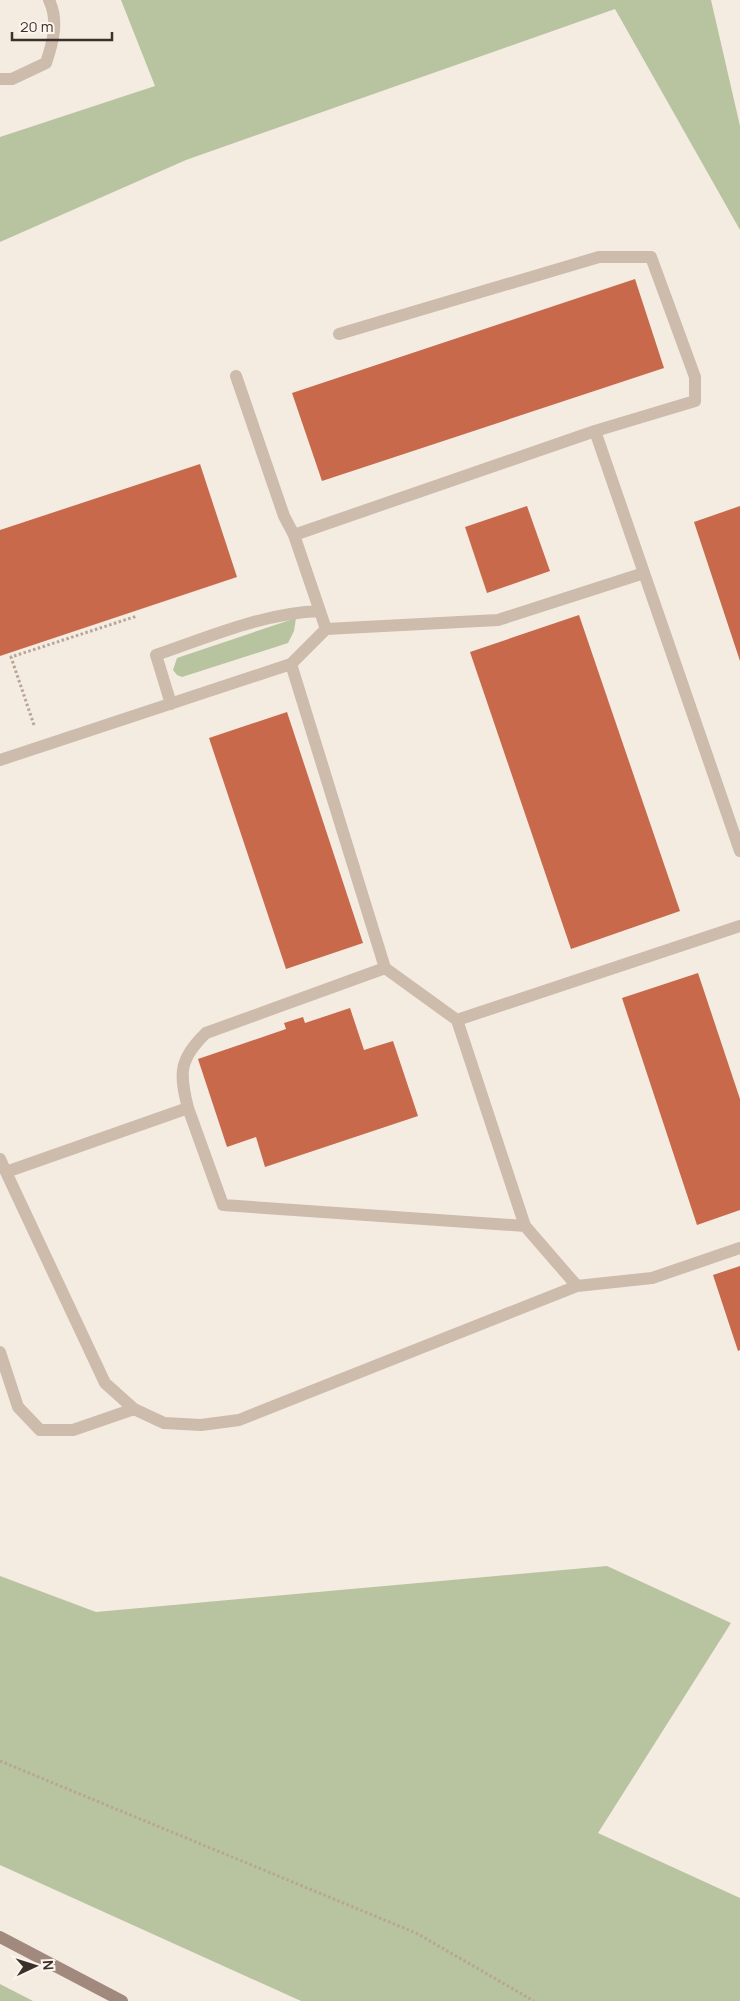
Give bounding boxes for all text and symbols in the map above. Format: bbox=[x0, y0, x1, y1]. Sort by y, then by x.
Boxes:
scale bar bbox=[12, 10, 112, 42]
text: 20 m bbox=[20, 16, 53, 37]
north arrow bbox=[10, 1941, 60, 1991]
text: N bbox=[39, 1959, 58, 1971]

